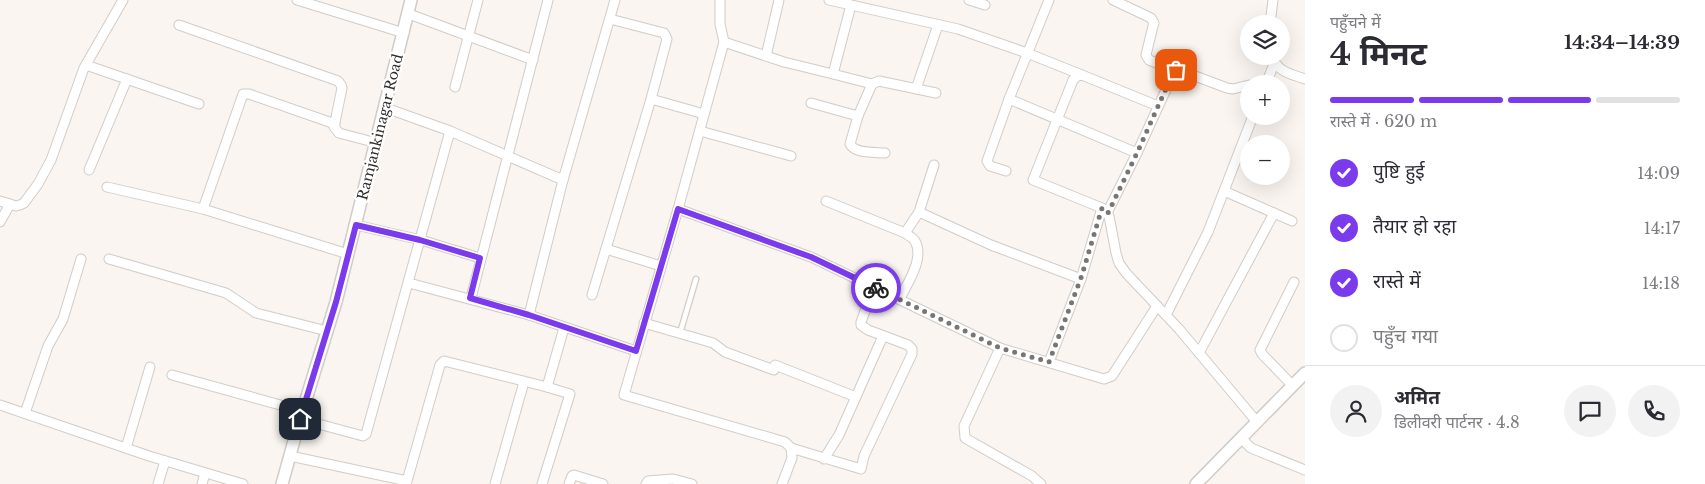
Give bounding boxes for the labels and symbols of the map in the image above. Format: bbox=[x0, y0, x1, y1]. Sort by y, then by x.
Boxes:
pin bbox=[1155, 49, 1197, 91]
street label: Ramjankinagar Road bbox=[353, 52, 407, 202]
courier bbox=[851, 263, 901, 313]
pin bbox=[279, 398, 321, 440]

